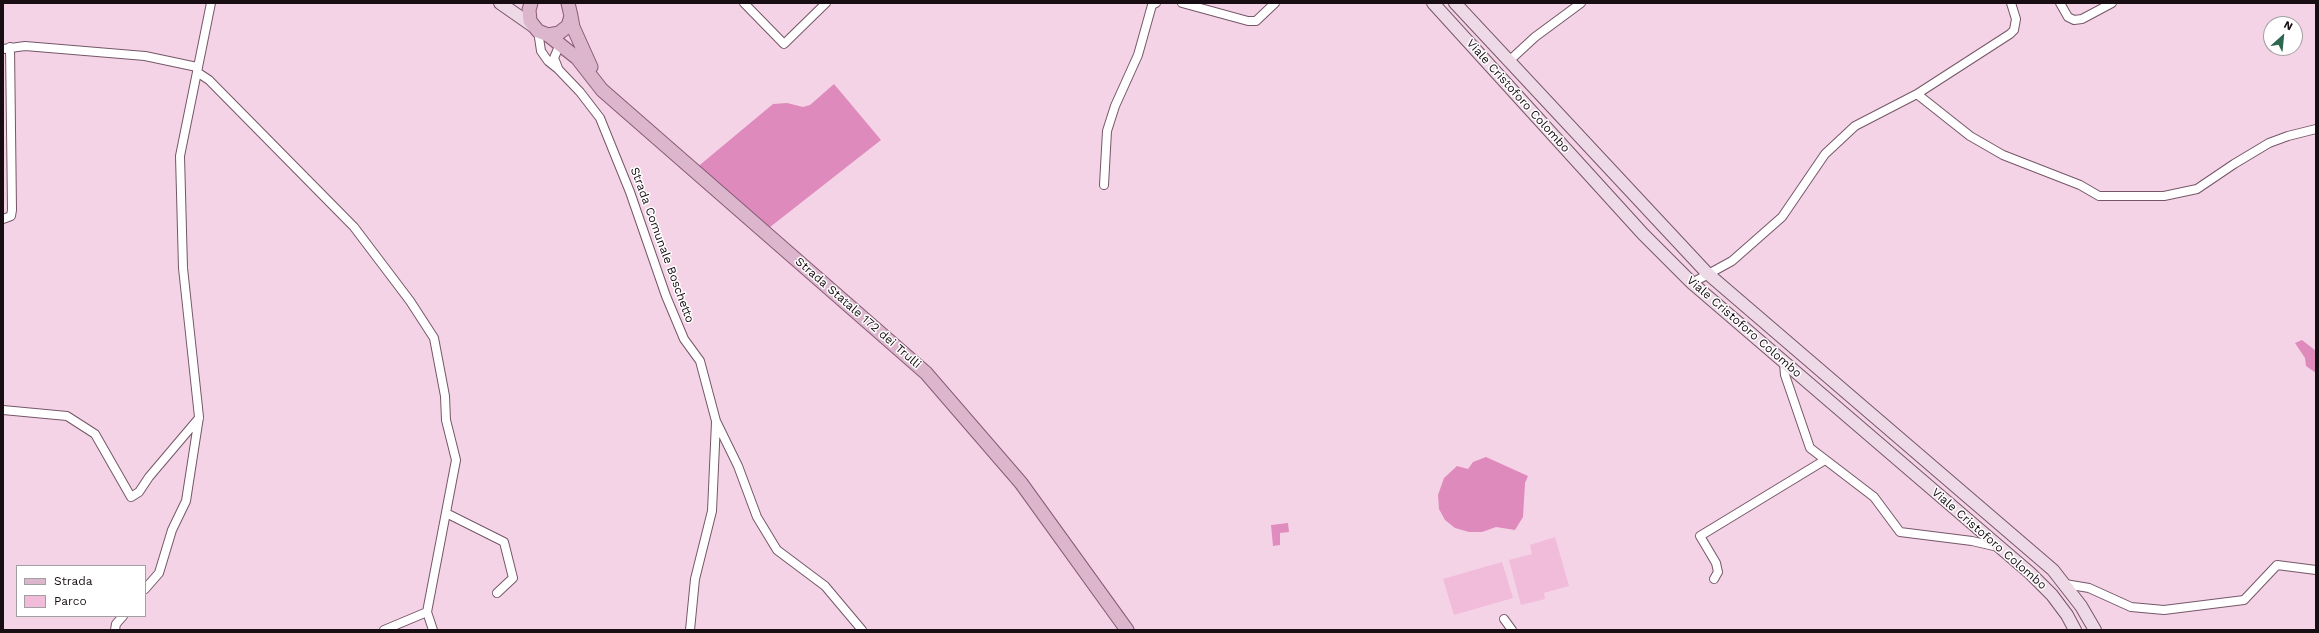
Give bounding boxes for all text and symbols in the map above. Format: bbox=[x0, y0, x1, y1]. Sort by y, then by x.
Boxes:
north arrow bbox=[2263, 16, 2303, 56]
text: N bbox=[2282, 18, 2295, 33]
street label: Viale Cristoforo Colombo bbox=[1463, 36, 1573, 156]
street label: Strada Comunale Boschetto bbox=[627, 165, 697, 325]
street label: Strada Statale 172 dei Trulli bbox=[792, 254, 924, 372]
street label: Viale Cristoforo Colombo bbox=[1684, 273, 1804, 381]
street label: Viale Cristoforo Colombo bbox=[1929, 485, 2049, 593]
legend bbox=[16, 565, 146, 617]
text: Strada bbox=[54, 574, 93, 588]
text: Parco bbox=[54, 594, 87, 608]

